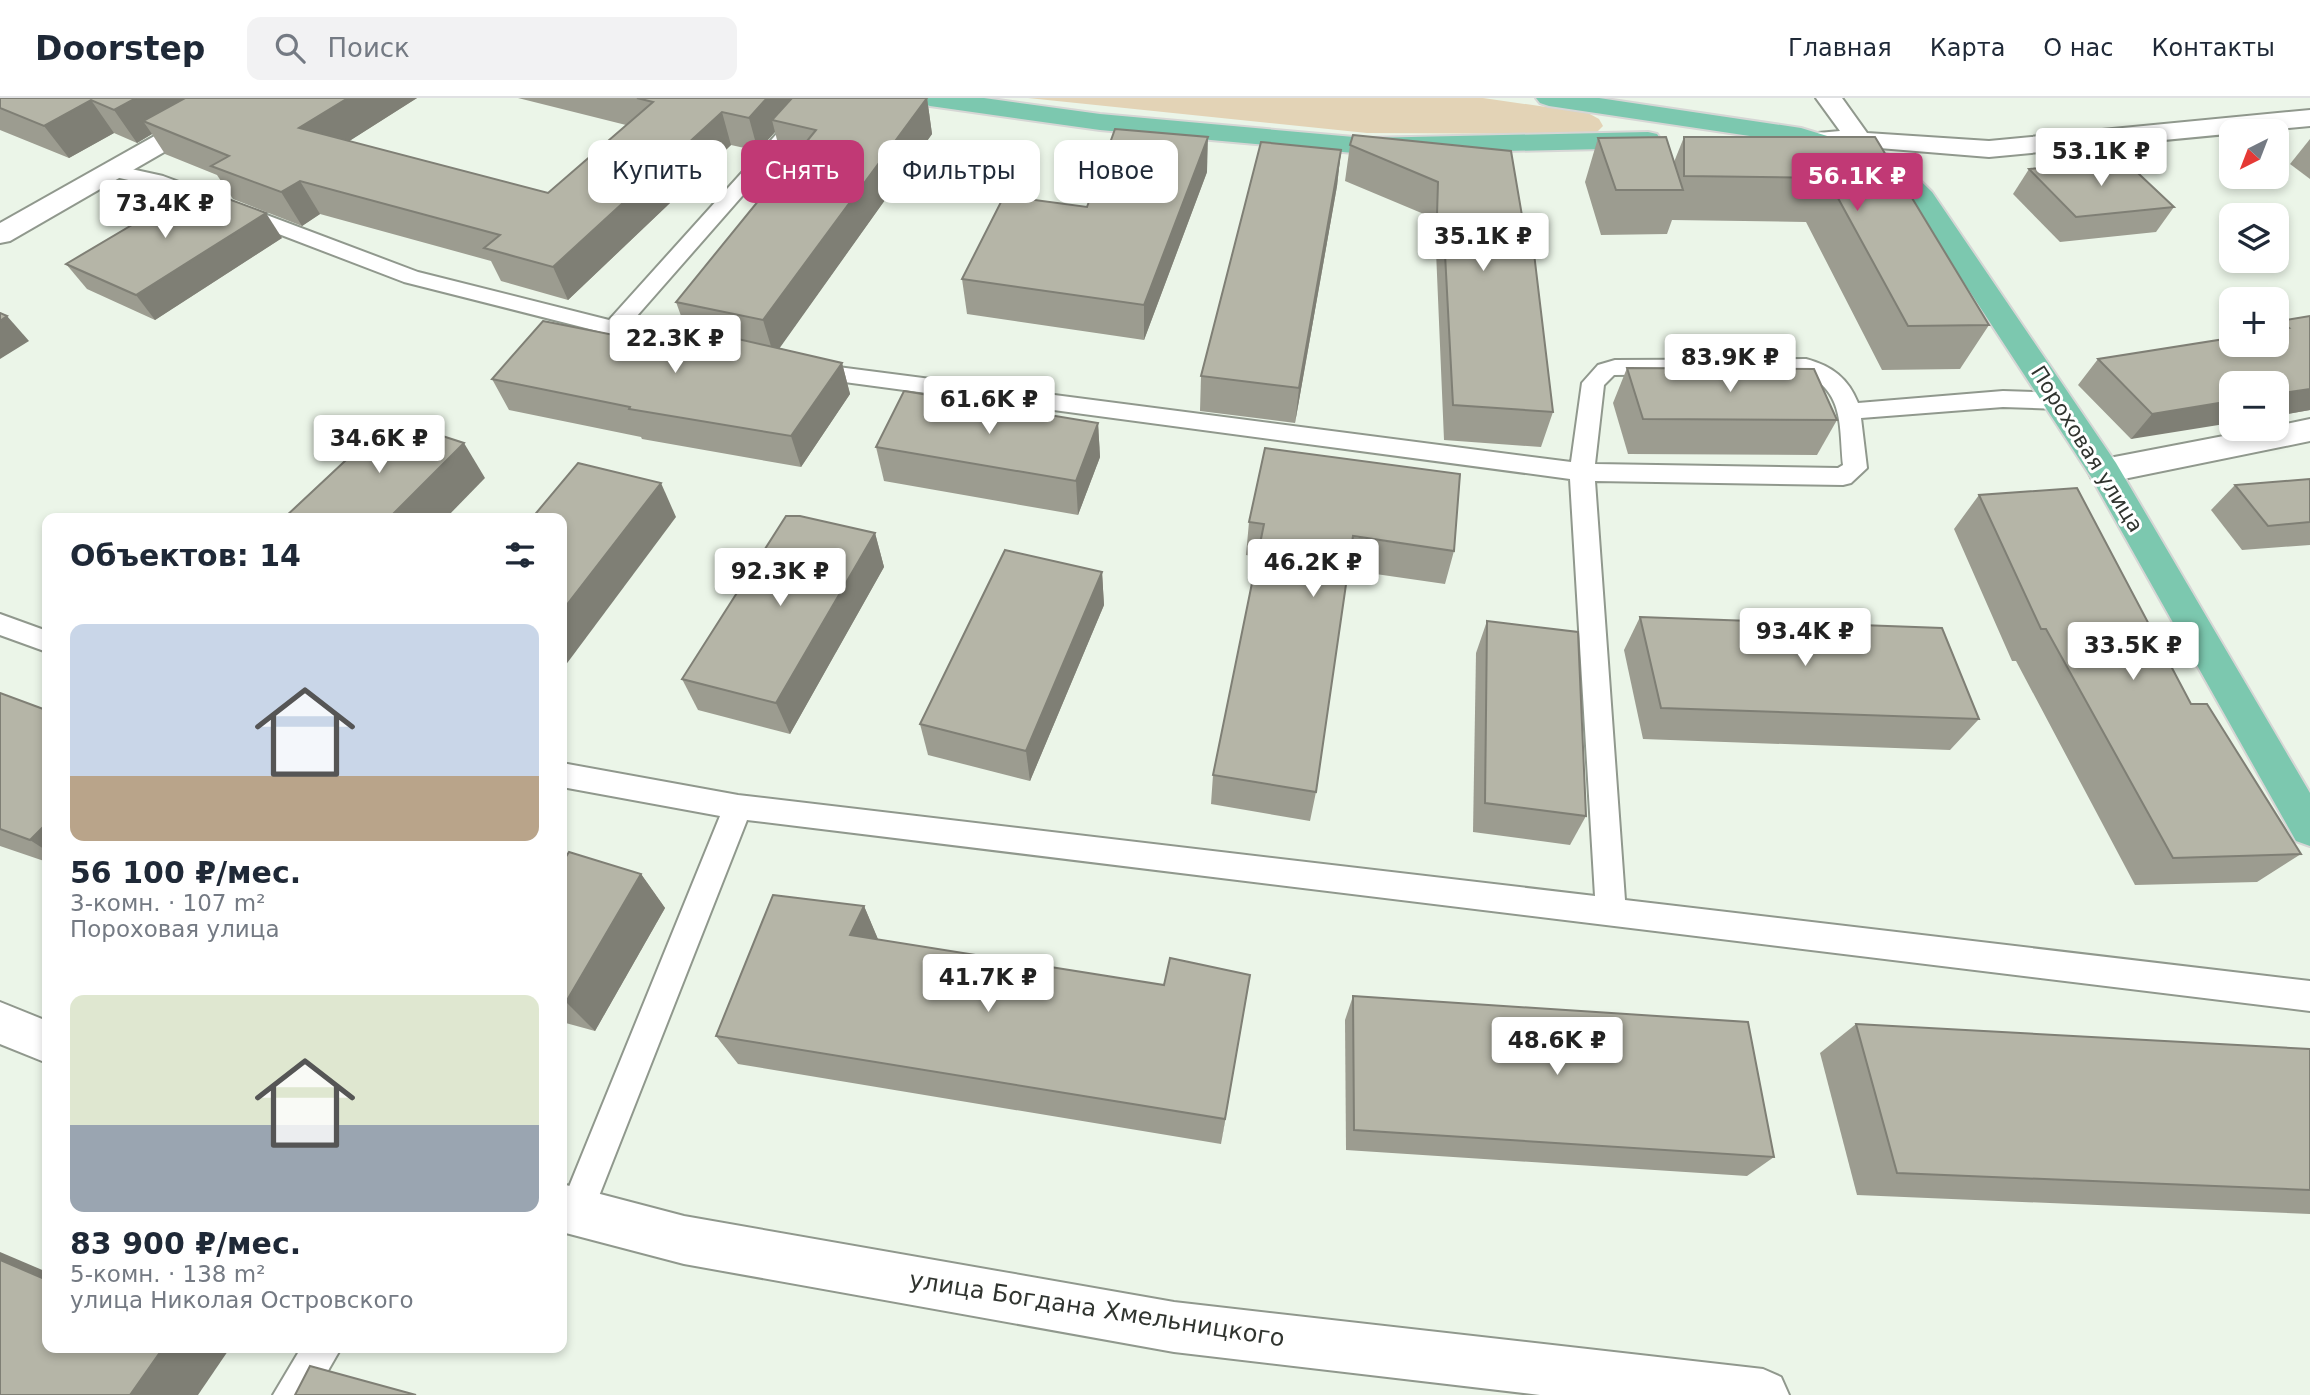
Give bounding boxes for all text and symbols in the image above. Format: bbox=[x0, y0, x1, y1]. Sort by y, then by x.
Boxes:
search box bbox=[247, 17, 737, 80]
text: Doorstep bbox=[35, 29, 205, 68]
icon: search bbox=[271, 29, 309, 67]
text: Поиск bbox=[327, 33, 410, 63]
text: Главная bbox=[1788, 34, 1892, 62]
text: Карта bbox=[1930, 34, 2005, 62]
text: О нас bbox=[2043, 34, 2113, 62]
text: Контакты bbox=[2151, 34, 2275, 62]
north arrow bbox=[2219, 119, 2289, 189]
map controls bbox=[2219, 119, 2289, 441]
pin: 53.1K ₽ bbox=[2036, 129, 2166, 188]
text: 53.1K ₽ bbox=[2052, 138, 2150, 164]
chip: Купить bbox=[588, 140, 727, 203]
chip: Снять bbox=[741, 140, 864, 203]
chip: Фильтры bbox=[878, 140, 1040, 203]
chip: Новое bbox=[1054, 140, 1178, 203]
pin: 56.1K ₽ bbox=[1792, 153, 1922, 213]
text: 56.1K ₽ bbox=[1808, 163, 1906, 189]
pin: 73.4K ₽ bbox=[100, 180, 230, 240]
text: 73.4K ₽ bbox=[116, 190, 214, 216]
button: layers bbox=[2219, 203, 2289, 273]
pin: 35.1K ₽ bbox=[1418, 214, 1548, 273]
text: 35.1K ₽ bbox=[1434, 223, 1532, 249]
button: + bbox=[2219, 287, 2289, 357]
pin: 22.3K ₽ bbox=[610, 316, 740, 375]
text: 22.3K ₽ bbox=[626, 325, 724, 351]
pin: 83.9K ₽ bbox=[1665, 334, 1795, 394]
text: 83.9K ₽ bbox=[1681, 344, 1779, 370]
street label: Пороховая улица bbox=[2026, 362, 2148, 536]
button: − bbox=[2219, 371, 2289, 441]
pin: 61.6K ₽ bbox=[924, 376, 1054, 436]
text: 61.6K ₽ bbox=[940, 386, 1038, 412]
pin: 34.6K ₽ bbox=[314, 416, 444, 475]
text: 34.6K ₽ bbox=[330, 425, 428, 451]
icon: filters bbox=[501, 536, 539, 574]
text: Объектов: 14 bbox=[70, 538, 301, 573]
pin: 46.2K ₽ bbox=[1248, 540, 1378, 599]
pin: 92.3K ₽ bbox=[715, 548, 845, 608]
text: 46.2K ₽ bbox=[1264, 549, 1362, 575]
text: 92.3K ₽ bbox=[731, 558, 829, 584]
pin: 93.4K ₽ bbox=[1740, 608, 1870, 668]
text: 93.4K ₽ bbox=[1756, 618, 1854, 644]
pin: 33.5K ₽ bbox=[2068, 622, 2198, 682]
text: 33.5K ₽ bbox=[2084, 632, 2182, 658]
icon: home bbox=[242, 669, 368, 795]
text: 56 100 ₽/мес. bbox=[70, 855, 301, 890]
text: 3-комн. · 107 m² bbox=[70, 890, 265, 916]
text: Пороховая улица bbox=[70, 916, 280, 942]
pin: 41.7K ₽ bbox=[923, 954, 1053, 1014]
text: 41.7K ₽ bbox=[939, 964, 1037, 990]
pin: 48.6K ₽ bbox=[1492, 1018, 1622, 1077]
text: 48.6K ₽ bbox=[1508, 1027, 1606, 1053]
icon: home bbox=[242, 1040, 368, 1166]
text: 83 900 ₽/мес. bbox=[70, 1226, 301, 1261]
text: 5-комн. · 138 m² bbox=[70, 1261, 265, 1287]
street label: улица Богдана Хмельницкого bbox=[907, 1265, 1287, 1353]
text: улица Николая Островского bbox=[70, 1287, 414, 1313]

